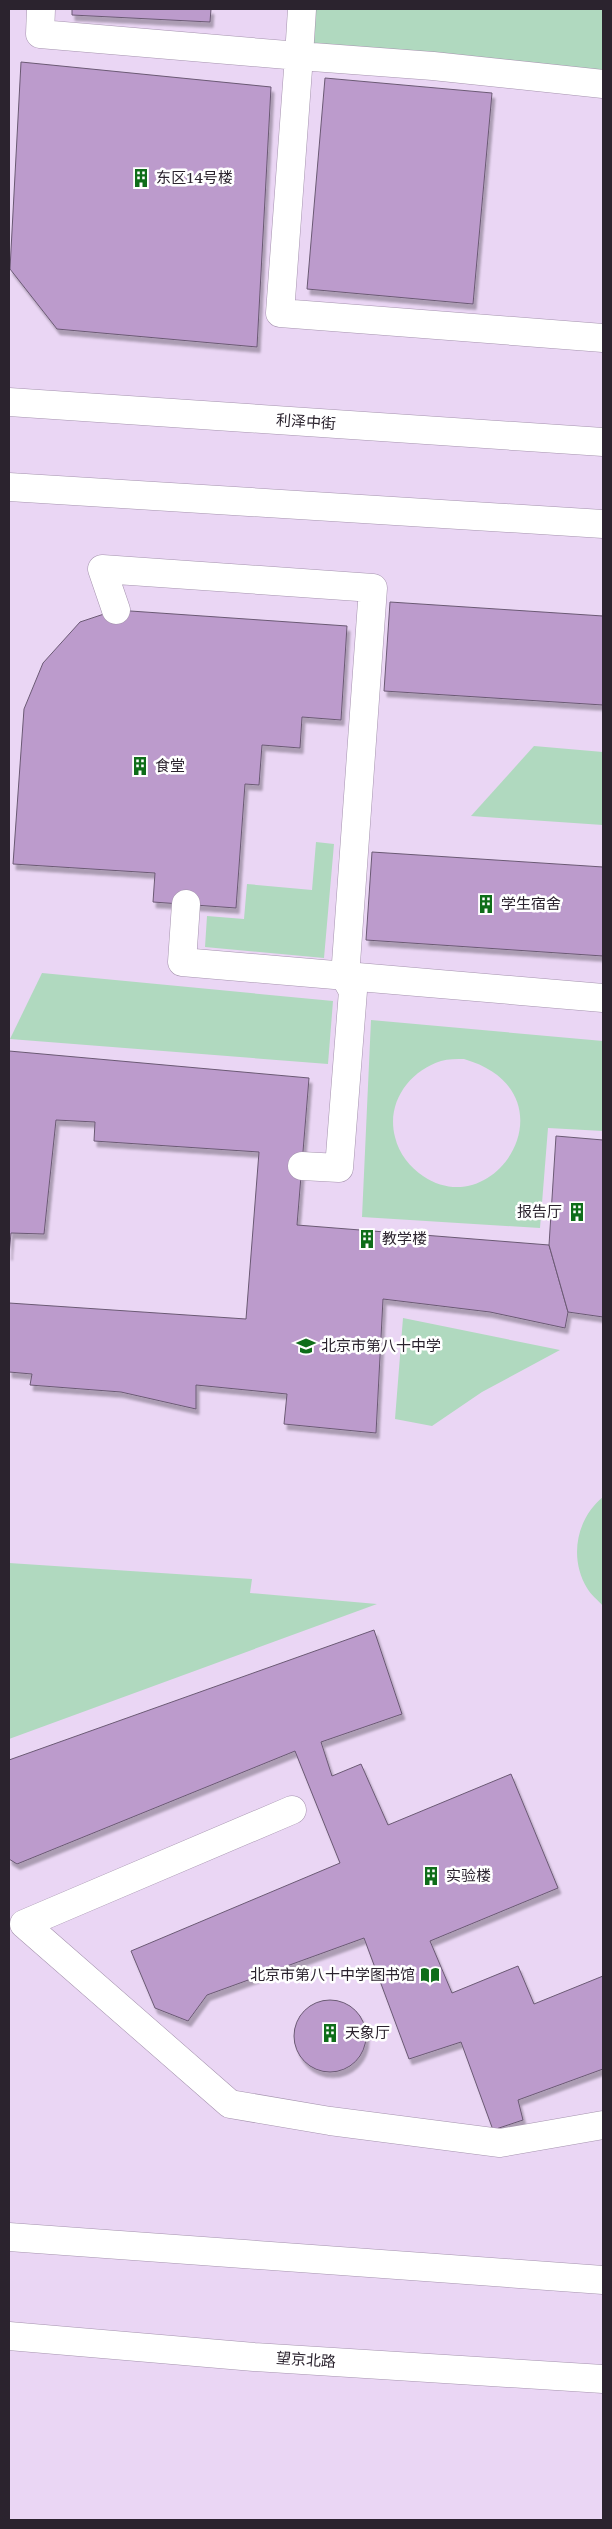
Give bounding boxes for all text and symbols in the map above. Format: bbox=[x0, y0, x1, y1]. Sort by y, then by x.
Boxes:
building icon: 东区14号楼 bbox=[130, 167, 152, 189]
place label: 东区14号楼 bbox=[156, 167, 233, 187]
street label: 利泽中街 bbox=[275, 409, 337, 433]
building icon: 食堂 bbox=[129, 755, 151, 777]
place label: 食堂 bbox=[155, 755, 185, 775]
building icon: 学生宿舍 bbox=[475, 893, 497, 915]
place label: 学生宿舍 bbox=[501, 893, 561, 913]
place label: 报告厅 bbox=[517, 1201, 562, 1221]
building icon: 报告厅 bbox=[566, 1201, 588, 1223]
building icon: 教学楼 bbox=[356, 1228, 378, 1250]
place label: 教学楼 bbox=[382, 1228, 427, 1248]
school or university icon: 北京市第八十中学 bbox=[295, 1335, 317, 1357]
place label: 北京市第八十中学 bbox=[321, 1335, 441, 1355]
building icon: 实验楼 bbox=[420, 1865, 442, 1887]
place label: 实验楼 bbox=[446, 1865, 491, 1885]
place label: 北京市第八十中学图书馆 bbox=[250, 1964, 415, 1984]
library icon: 北京市第八十中学图书馆 bbox=[419, 1964, 441, 1986]
building icon: 天象厅 bbox=[319, 2022, 341, 2044]
place label: 天象厅 bbox=[345, 2022, 390, 2042]
street label: 望京北路 bbox=[275, 2347, 337, 2371]

